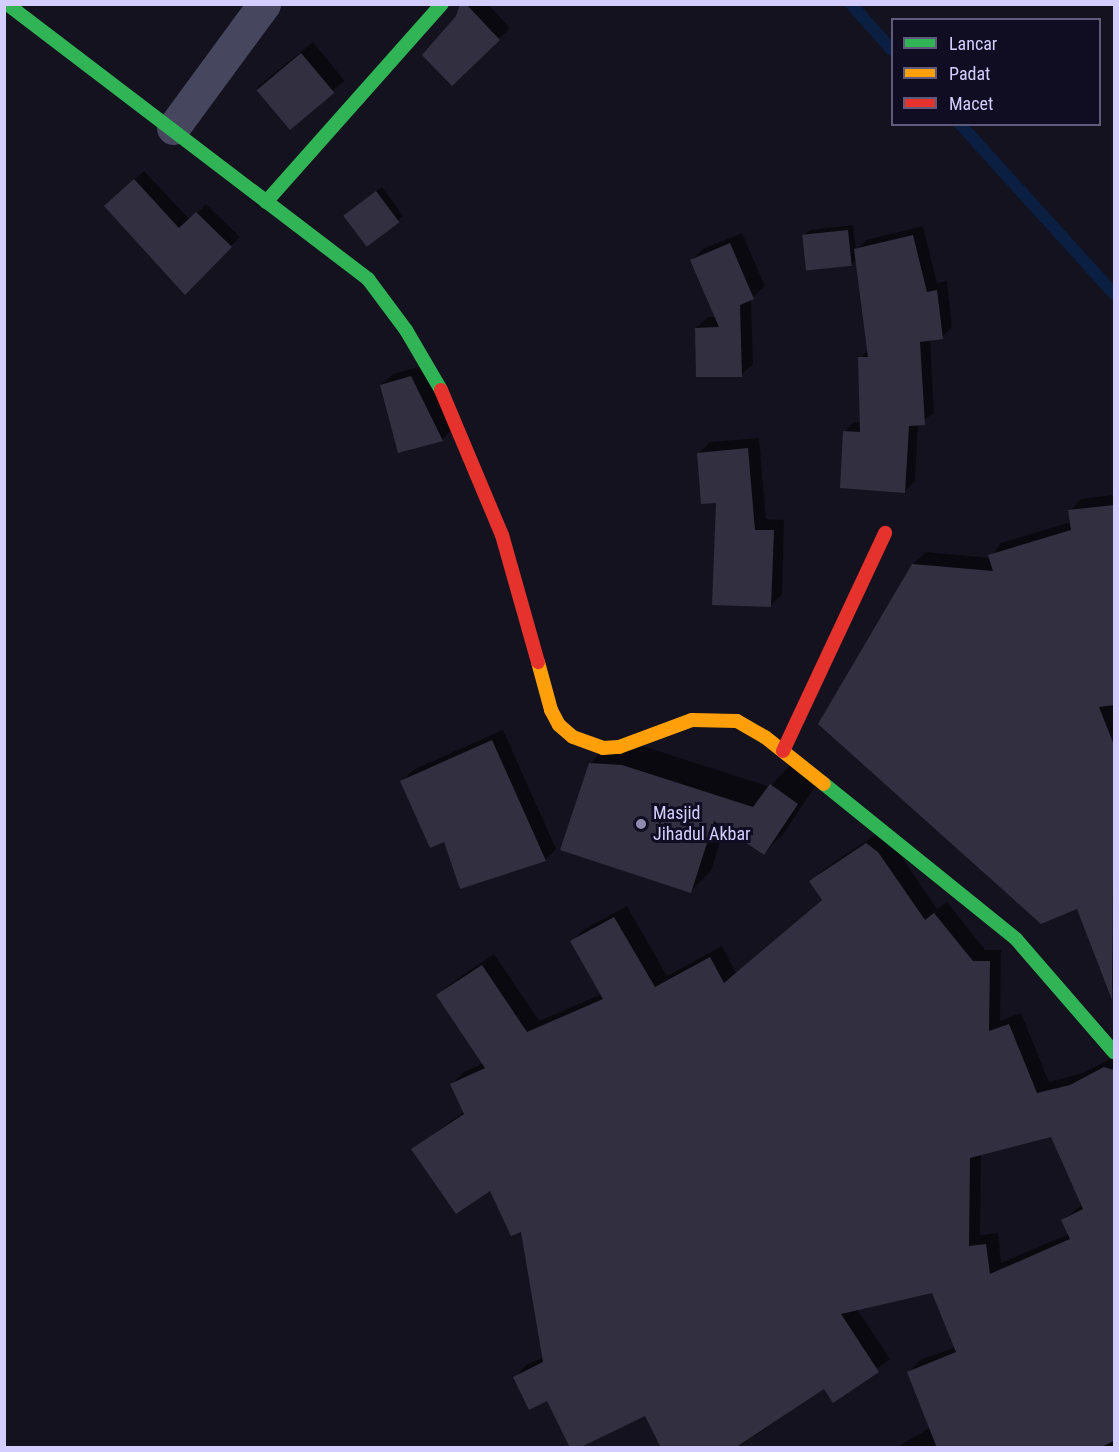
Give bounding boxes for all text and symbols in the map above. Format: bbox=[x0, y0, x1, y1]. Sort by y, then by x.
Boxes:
legend bbox=[891, 18, 1101, 126]
text: Lancar bbox=[949, 33, 997, 54]
text: Padat bbox=[949, 63, 990, 84]
text: Macet bbox=[949, 93, 993, 114]
place label: Masjid Jihadul Akbar bbox=[653, 803, 751, 846]
marker: Masjid Jihadul Akbar bbox=[634, 817, 648, 831]

